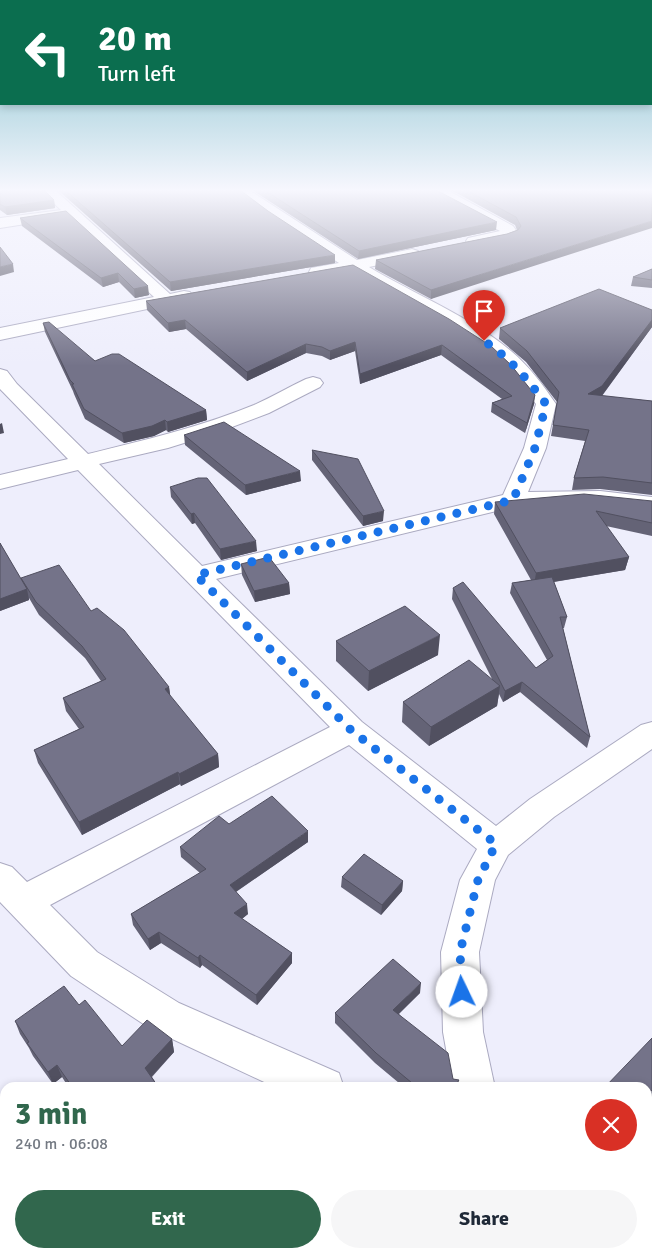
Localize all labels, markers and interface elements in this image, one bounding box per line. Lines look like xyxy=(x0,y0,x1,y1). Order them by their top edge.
text: 20 m xyxy=(98,17,172,60)
icon: left xyxy=(15,20,80,85)
text: Turn left xyxy=(98,60,176,87)
pin xyxy=(463,290,505,341)
icon: arrive xyxy=(470,297,498,325)
position arrow xyxy=(435,965,487,1017)
text: 3 min xyxy=(15,1096,87,1133)
button: close xyxy=(585,1099,637,1151)
text: 240 m · 06:08 xyxy=(15,1134,108,1154)
button: Exit xyxy=(15,1190,321,1248)
button: Share xyxy=(331,1190,637,1248)

